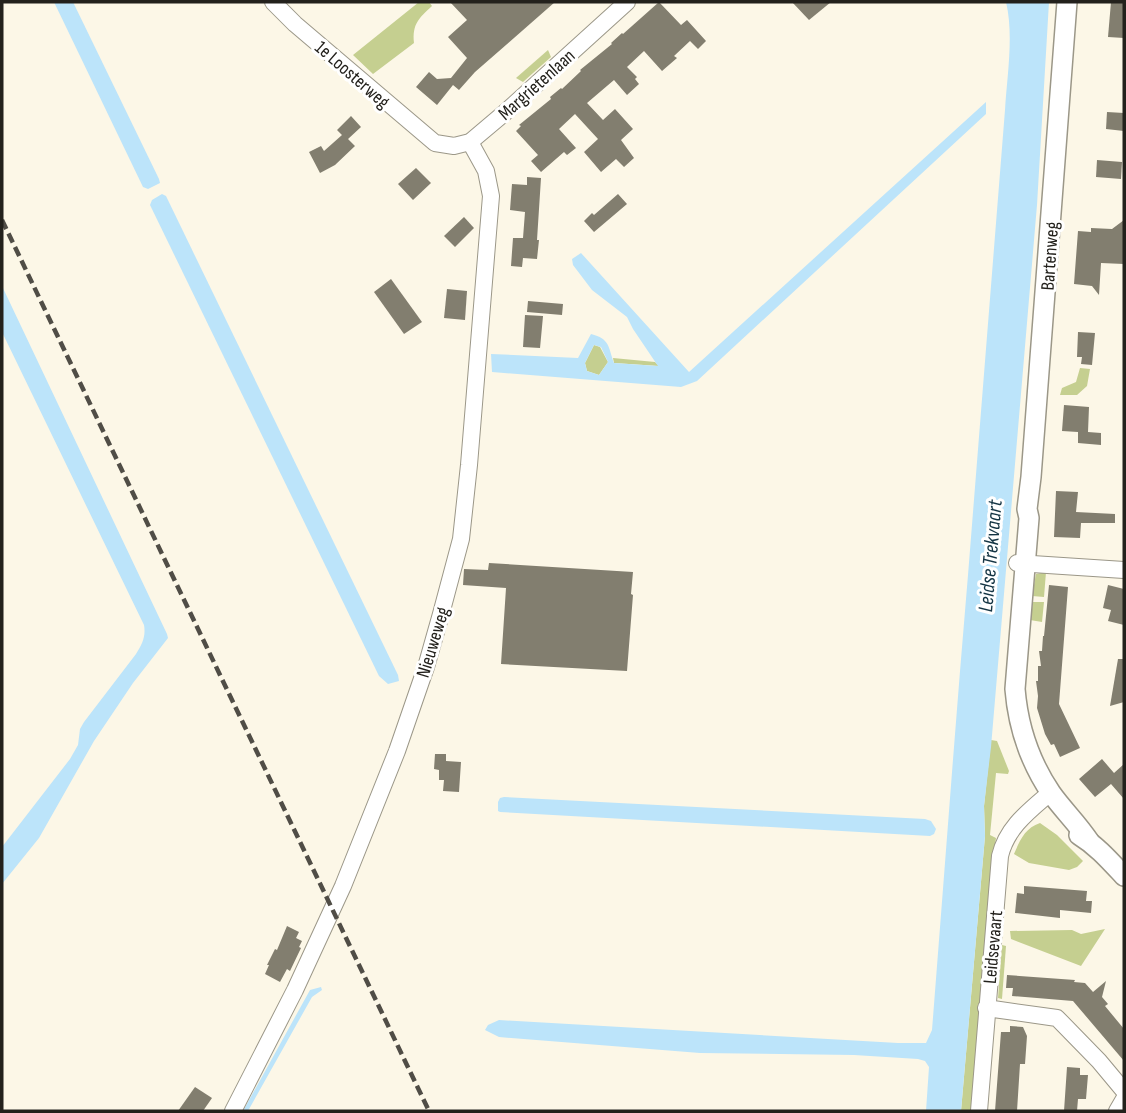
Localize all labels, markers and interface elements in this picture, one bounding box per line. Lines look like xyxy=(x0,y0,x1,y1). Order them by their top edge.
street label: 1e Loosterweg xyxy=(310,36,394,114)
street label: Margrietenlaan xyxy=(494,45,580,126)
street label: Bartenweg xyxy=(1037,221,1064,291)
water label: Leidse Trekvaart xyxy=(973,498,1008,613)
street label: Nieuweweg xyxy=(412,604,455,681)
street label: Leidsevaart xyxy=(979,909,1008,985)

